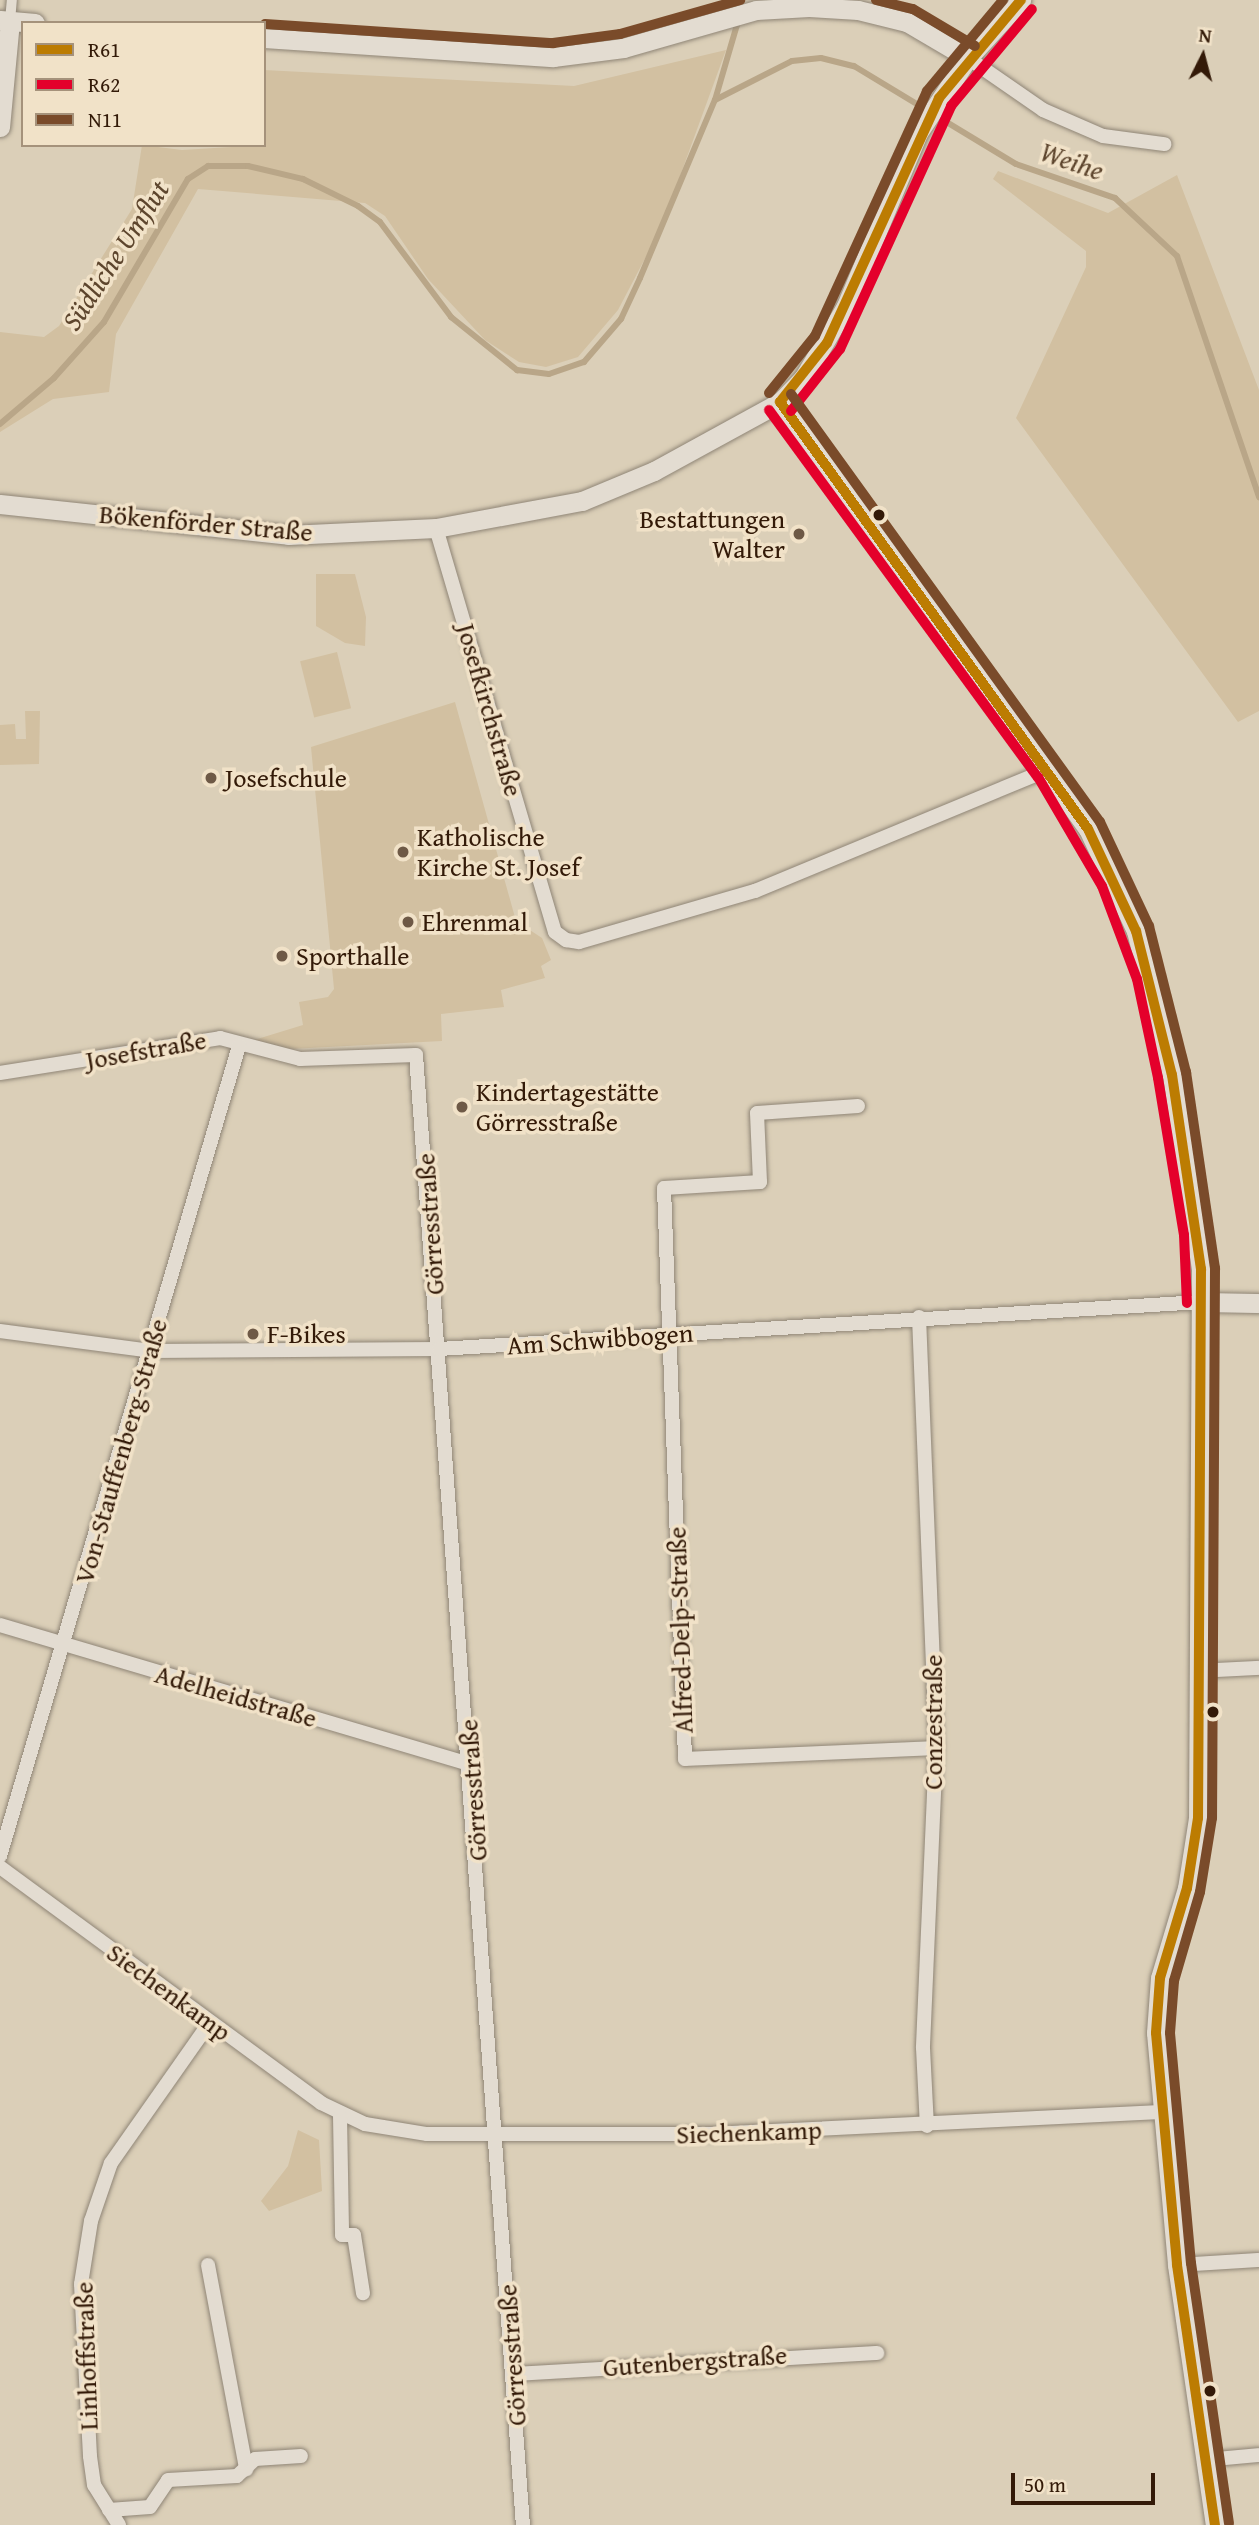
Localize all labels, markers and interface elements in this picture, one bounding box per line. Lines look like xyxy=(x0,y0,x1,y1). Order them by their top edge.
legend xyxy=(21,21,266,147)
north arrow xyxy=(1168,21,1238,91)
text: N xyxy=(1197,21,1213,50)
text: R61 xyxy=(88,34,120,65)
text: R62 xyxy=(88,69,120,100)
text: N11 xyxy=(88,104,122,135)
water label: Weihe xyxy=(1036,135,1108,187)
water label: Südliche Umflut xyxy=(54,174,176,336)
street label: Bökenförder Straße xyxy=(98,498,314,548)
place label: Bestattungen Walter xyxy=(640,503,785,564)
unlabelled marker xyxy=(872,508,886,522)
marker: Bestattungen Walter xyxy=(791,526,807,542)
street label: Josefkirchstraße xyxy=(450,620,530,800)
place label: Josefschule xyxy=(225,762,347,794)
marker: Josefschule xyxy=(203,770,219,786)
place label: Katholische Kirche St. Josef xyxy=(417,821,580,882)
marker: Katholische Kirche St. Josef xyxy=(395,844,411,860)
place label: Ehrenmal xyxy=(422,906,528,938)
marker: Ehrenmal xyxy=(400,914,416,930)
place label: Sporthalle xyxy=(296,940,410,972)
marker: Sporthalle xyxy=(274,948,290,964)
street label: Josefstraße xyxy=(83,1024,209,1076)
place label: Kindertagestätte Görresstraße xyxy=(476,1076,659,1138)
marker: Kindertagestätte Görresstraße xyxy=(454,1099,470,1115)
street label: Görresstraße xyxy=(409,1152,451,1296)
street label: Von-Stauffenberg-Straße xyxy=(68,1315,174,1587)
street label: Am Schwibbogen xyxy=(506,1317,694,1361)
place label: F-Bikes xyxy=(267,1318,346,1350)
marker: F-Bikes xyxy=(245,1326,261,1342)
street label: Alfred-Delp-Straße xyxy=(661,1526,699,1734)
street label: Conzestraße xyxy=(917,1654,949,1790)
street label: Adelheidstraße xyxy=(152,1658,320,1734)
unlabelled marker xyxy=(1206,1705,1220,1719)
street label: Görresstraße xyxy=(452,1718,494,1862)
street label: Siechenkamp xyxy=(101,1937,237,2047)
street label: Siechenkamp xyxy=(676,2114,822,2150)
street label: Linhoffstraße xyxy=(68,2281,104,2431)
street label: Görresstraße xyxy=(491,2283,533,2427)
street label: Gutenbergstraße xyxy=(602,2339,788,2383)
unlabelled marker xyxy=(1203,2384,1217,2398)
scale bar xyxy=(1014,2458,1158,2502)
text: 50 m xyxy=(1024,2469,1066,2500)

